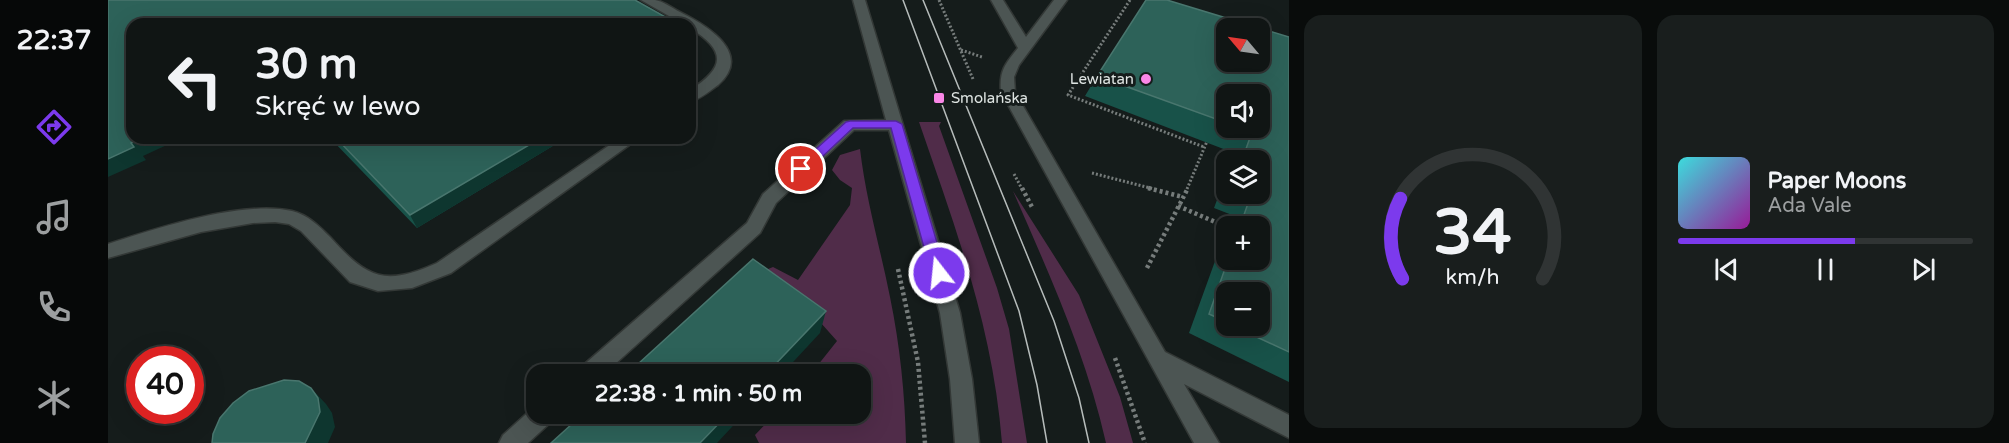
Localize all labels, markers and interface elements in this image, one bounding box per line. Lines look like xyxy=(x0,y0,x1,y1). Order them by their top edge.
north arrow xyxy=(1216,18,1270,72)
map controls xyxy=(1216,18,1270,336)
text: 22:37 xyxy=(17,24,91,57)
text: 30 m xyxy=(255,39,357,90)
icon: left xyxy=(156,42,234,120)
place label: Lewiatan xyxy=(1070,70,1134,88)
marker: Lewiatan xyxy=(1139,72,1153,86)
button: sound xyxy=(1216,84,1270,138)
place label: Smolańska xyxy=(951,89,1028,107)
text: Skręć w lewo xyxy=(255,90,421,123)
marker: Smolańska xyxy=(932,91,946,105)
icon: directions xyxy=(33,106,75,148)
pin xyxy=(775,143,826,194)
button: layers xyxy=(1216,150,1270,204)
icon: arrive xyxy=(784,152,817,185)
text: Paper Moons xyxy=(1768,168,1906,194)
text: Ada Vale xyxy=(1768,194,1852,218)
icon: music xyxy=(33,196,75,238)
text: 34 xyxy=(1434,196,1512,271)
button: + xyxy=(1216,216,1270,270)
position arrow xyxy=(907,241,971,305)
icon: previous xyxy=(1710,253,1743,286)
icon: pause xyxy=(1809,253,1842,286)
icon: next xyxy=(1907,253,1940,286)
text: km/h xyxy=(1446,264,1500,290)
button: − xyxy=(1216,282,1270,336)
icon: phone xyxy=(33,286,75,328)
speed limit sign: 40 xyxy=(126,346,204,424)
icon: climate xyxy=(33,377,75,419)
text: 22:38 · 1 min · 50 m xyxy=(595,381,802,407)

